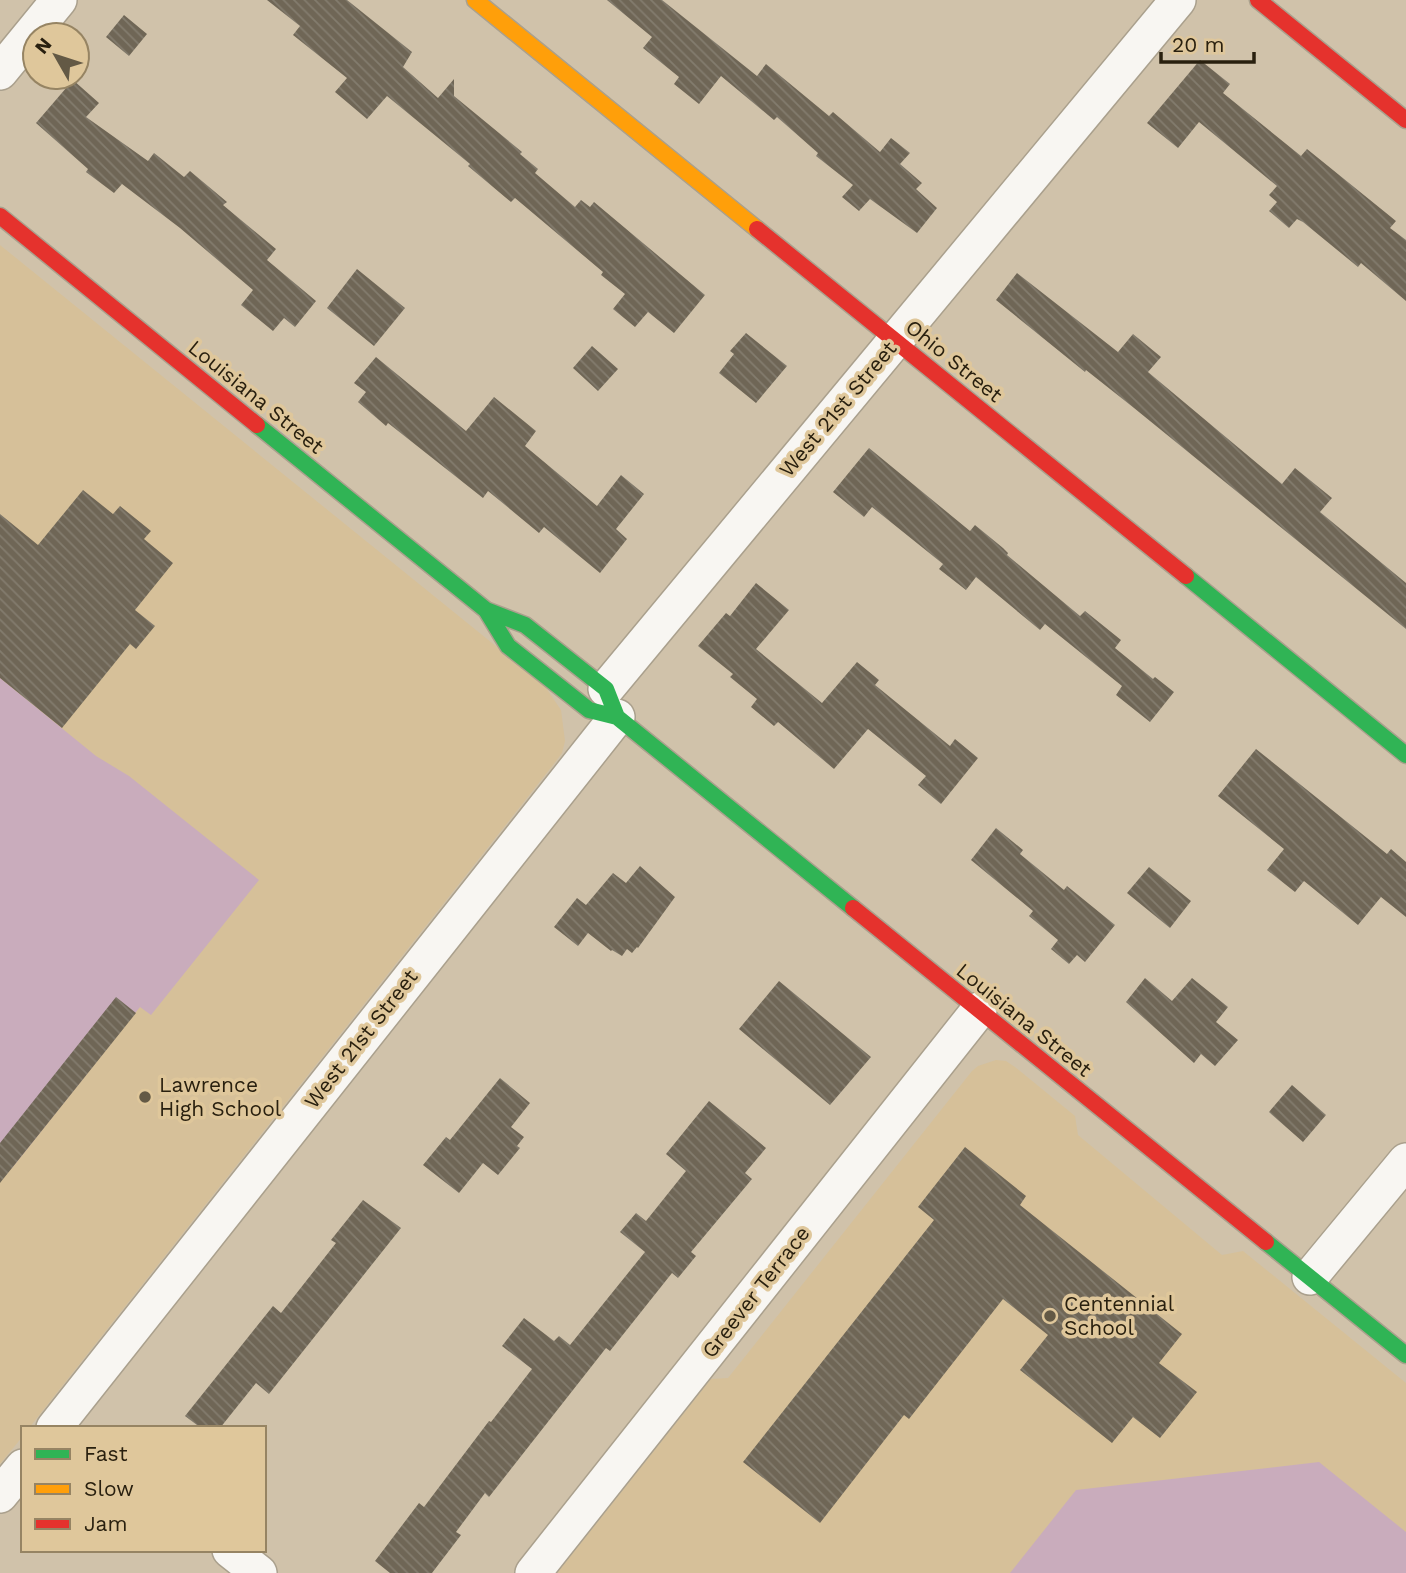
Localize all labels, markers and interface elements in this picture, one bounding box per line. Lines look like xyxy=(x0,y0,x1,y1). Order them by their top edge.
north arrow xyxy=(21,21,91,91)
scale bar xyxy=(1161,21,1254,65)
text: 20 m xyxy=(1172,32,1224,57)
text: N xyxy=(30,33,57,58)
street label: Ohio Street xyxy=(901,314,1008,407)
street label: Louisiana Street xyxy=(184,334,329,459)
street label: West 21st Street xyxy=(774,336,902,482)
street label: Louisiana Street xyxy=(952,957,1097,1082)
street label: West 21st Street xyxy=(299,964,423,1113)
place label: Lawrence High School xyxy=(159,1072,282,1121)
marker: Lawrence High School xyxy=(137,1089,153,1105)
street label: Greever Terrace xyxy=(696,1221,815,1363)
place label: Centennial School xyxy=(1064,1291,1175,1340)
marker: Centennial School xyxy=(1042,1308,1058,1324)
legend xyxy=(21,1426,266,1552)
text: Fast xyxy=(84,1441,128,1466)
text: Slow xyxy=(84,1476,134,1501)
text: Jam xyxy=(84,1511,127,1536)

